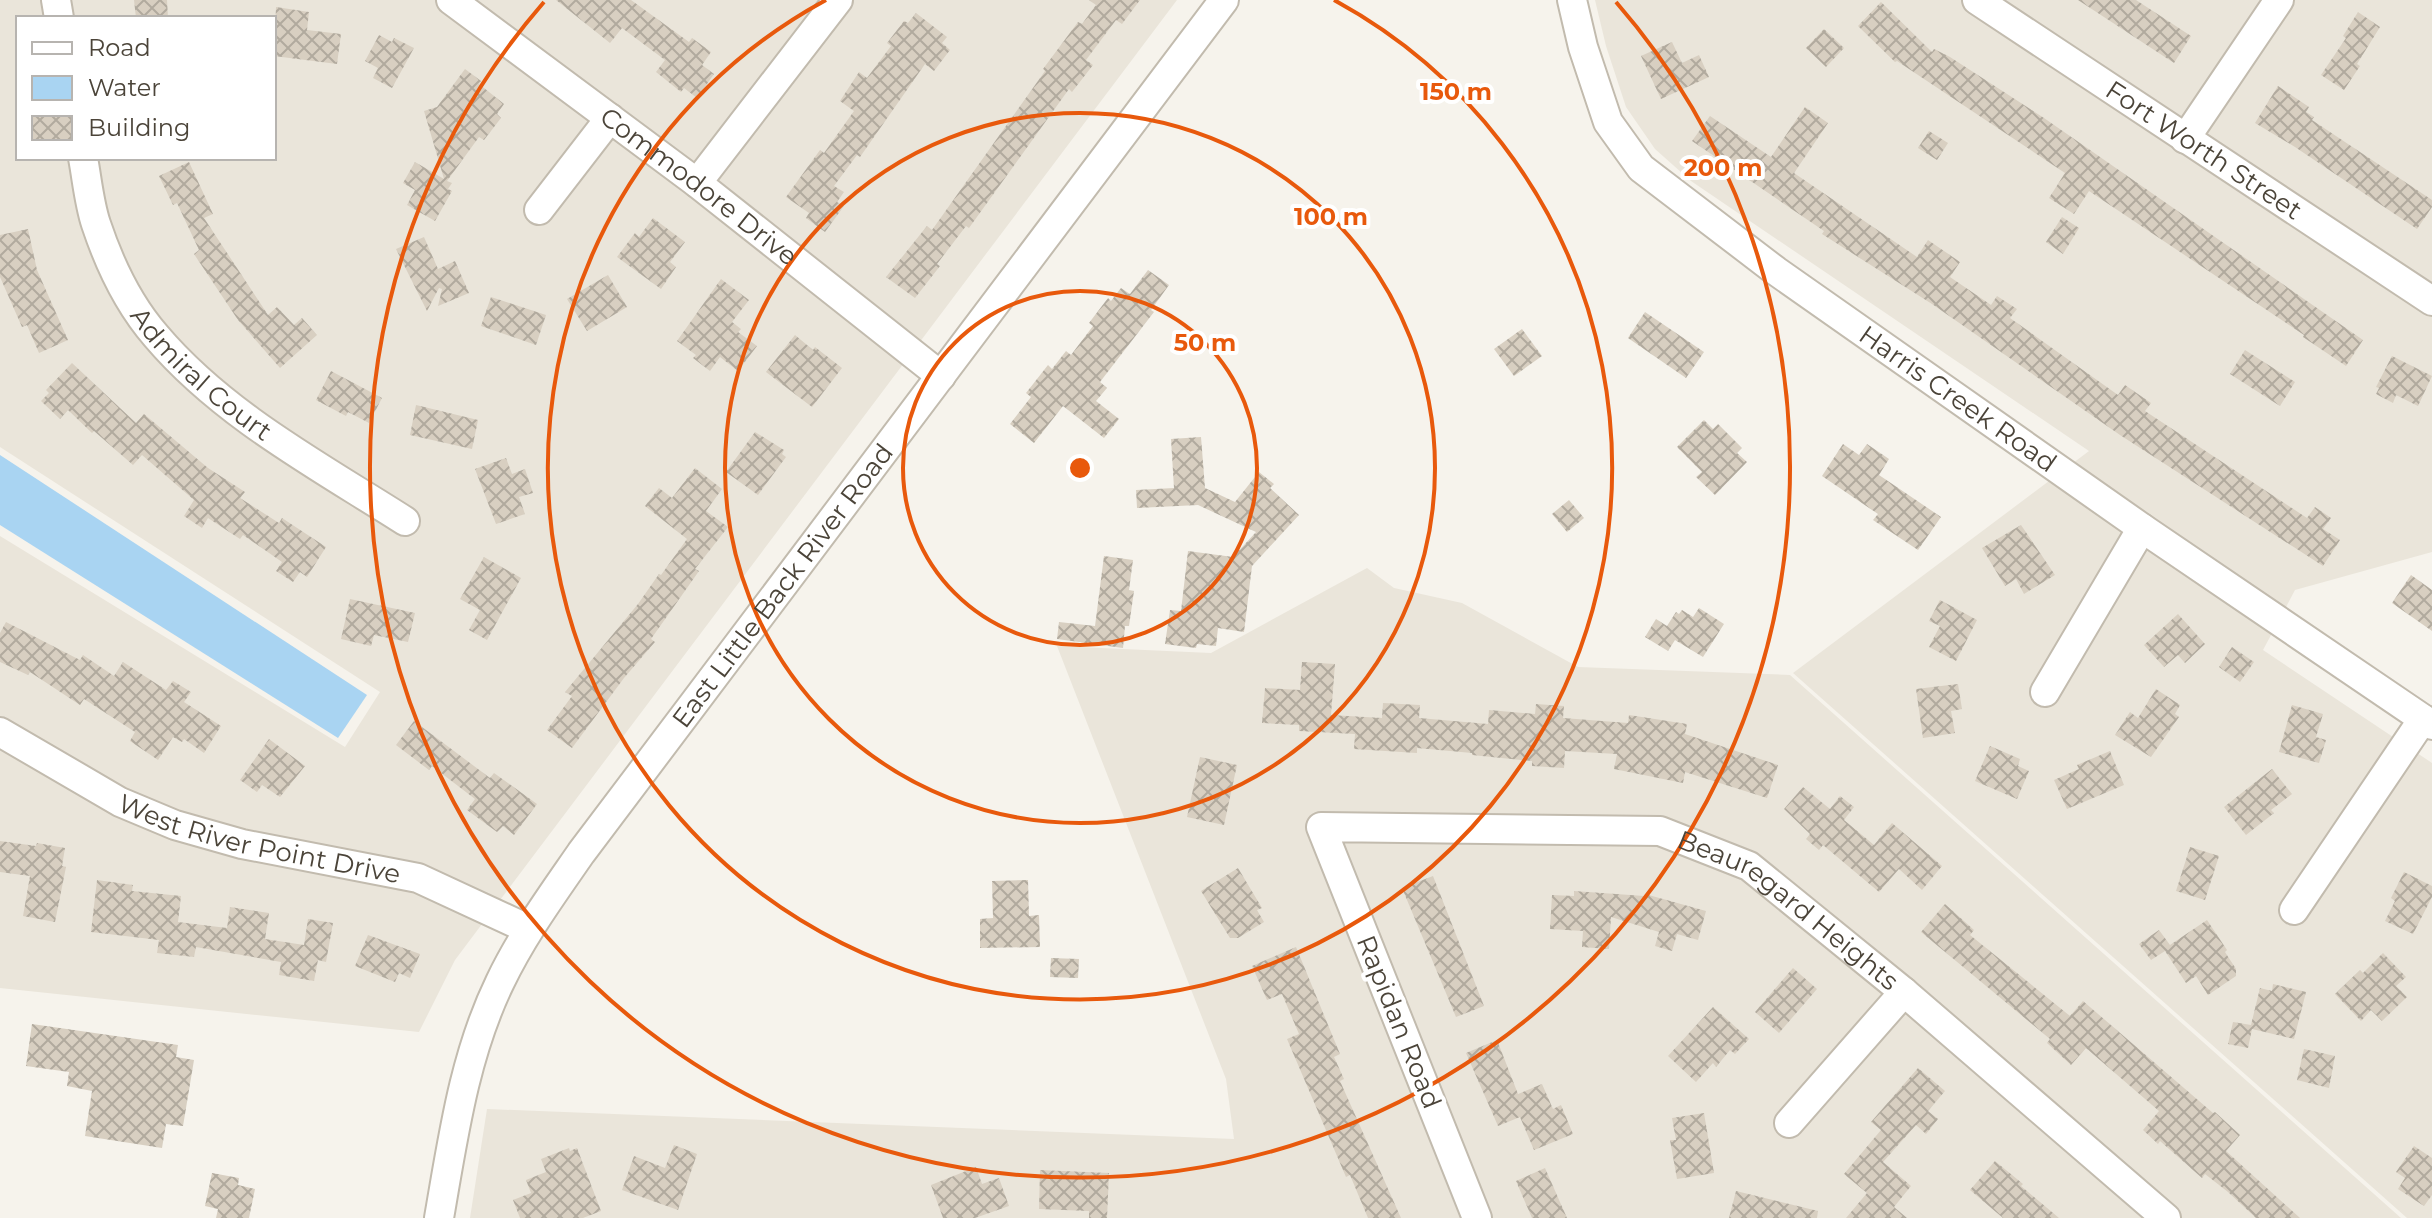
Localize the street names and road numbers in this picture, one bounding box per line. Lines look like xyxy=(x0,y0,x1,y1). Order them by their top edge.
street label: Fort Worth Street xyxy=(2100,74,2308,227)
street label: Commodore Drive xyxy=(594,100,804,272)
street label: Admiral Court xyxy=(123,301,278,447)
street label: Harris Creek Road xyxy=(1853,318,2063,479)
street label: East Little Back River Road xyxy=(665,437,900,734)
street label: West River Point Drive xyxy=(114,787,403,890)
street label: Beauregard Heights xyxy=(1673,823,1905,997)
street label: Rapidan Road xyxy=(1350,931,1448,1113)

